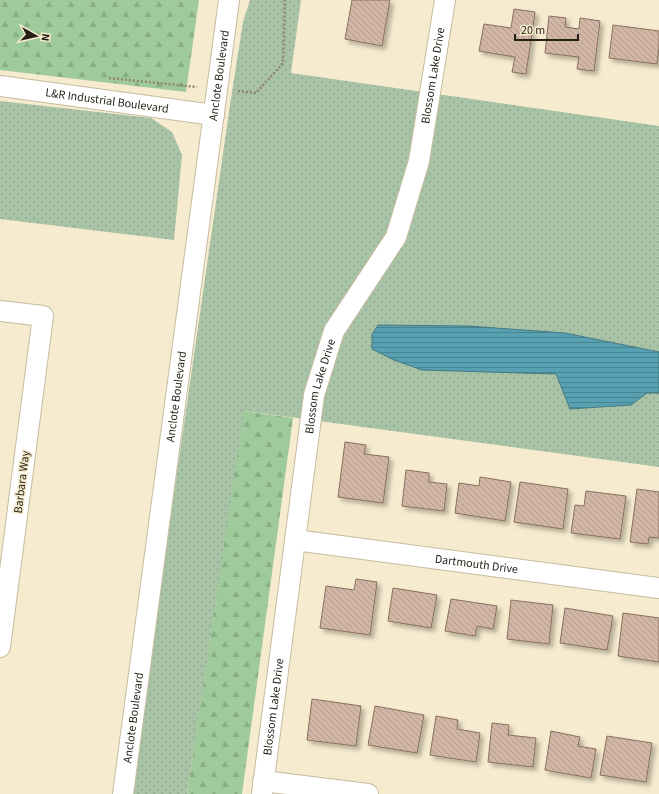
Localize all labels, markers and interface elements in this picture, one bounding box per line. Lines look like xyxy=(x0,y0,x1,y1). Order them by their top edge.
north arrow xyxy=(16,16,56,56)
scale bar xyxy=(515,16,578,42)
text: 20 m xyxy=(521,22,545,39)
street label: Blossom Lake Drive xyxy=(417,26,449,125)
street label: Anclote Boulevard xyxy=(204,29,233,122)
text: N xyxy=(37,33,53,42)
street label: L&R Industrial Boulevard xyxy=(44,84,170,117)
street label: Blossom Lake Drive xyxy=(301,337,340,435)
street label: Anclote Boulevard xyxy=(162,350,191,443)
street label: Barbara Way xyxy=(10,449,34,514)
street label: Dartmouth Drive xyxy=(434,550,519,578)
street label: Blossom Lake Drive xyxy=(259,657,288,756)
street label: Anclote Boulevard xyxy=(119,671,148,764)

